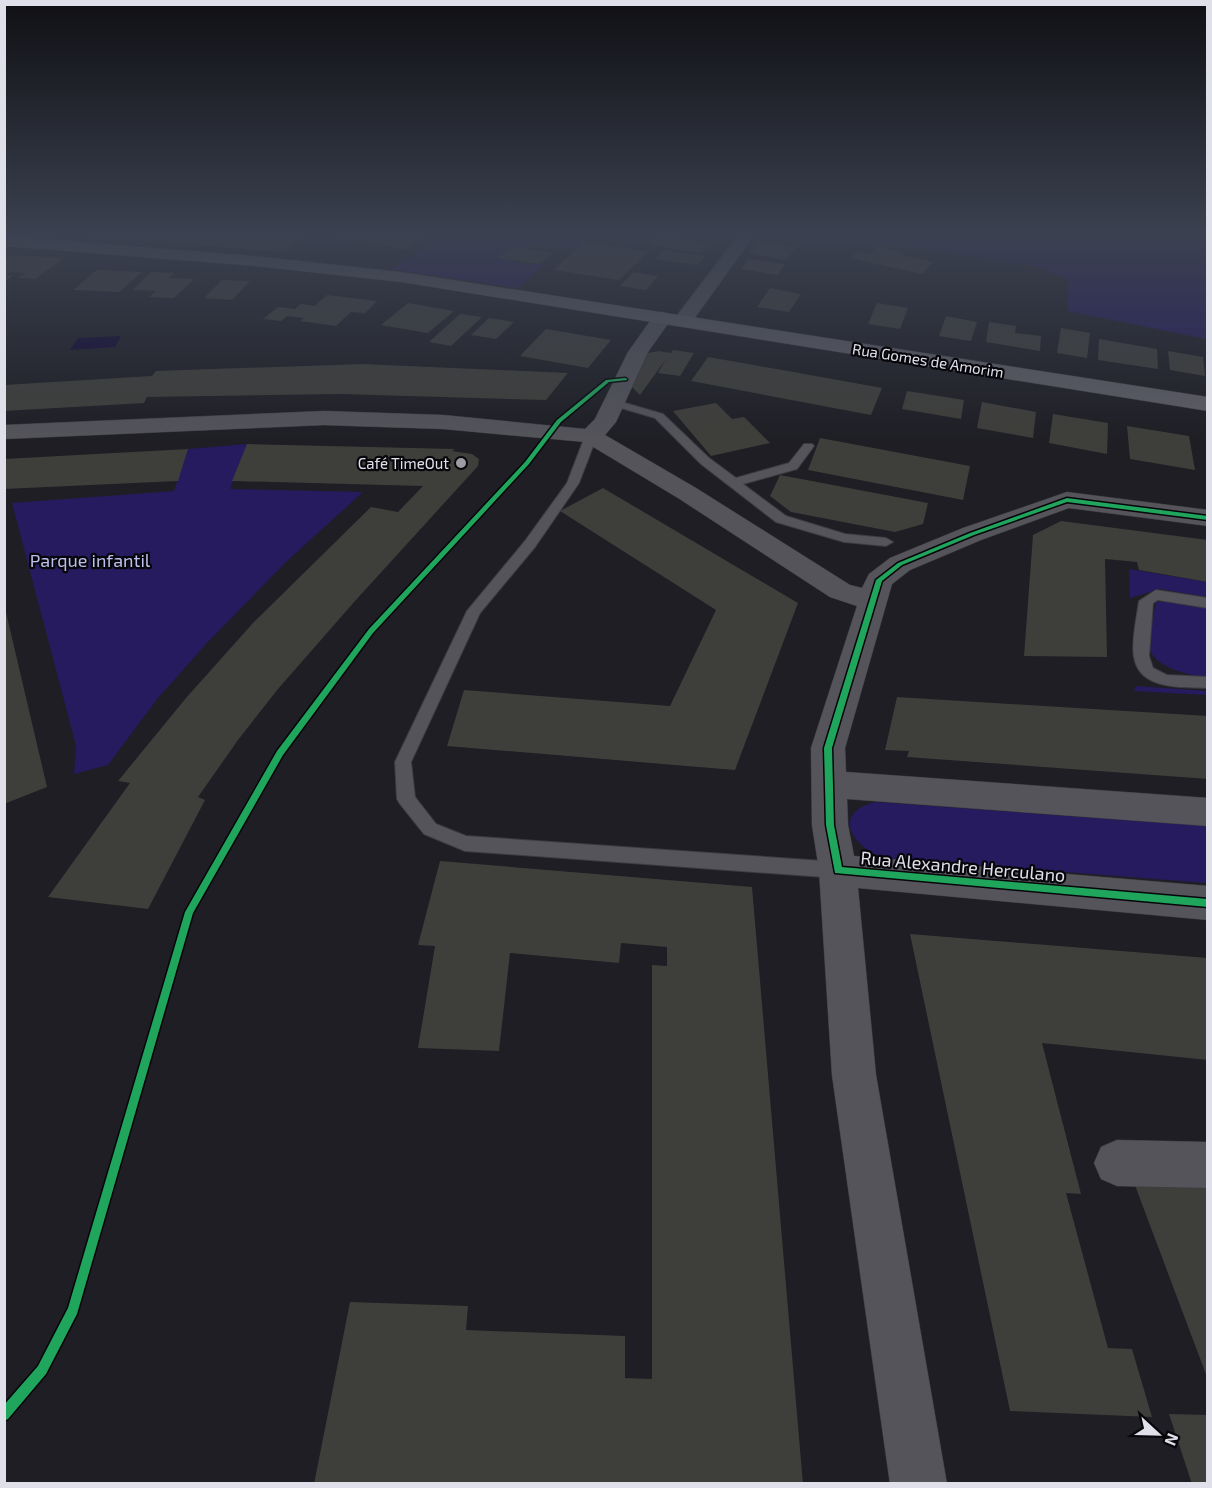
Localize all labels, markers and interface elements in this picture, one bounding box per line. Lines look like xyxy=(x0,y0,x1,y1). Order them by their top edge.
street label: Rua Gomes de Amorim xyxy=(851,339,1005,381)
place label: Café TimeOut xyxy=(358,454,449,472)
marker: Café TimeOut xyxy=(454,456,468,470)
park label: Parque infantil xyxy=(30,549,151,571)
street label: Rua Alexandre Herculano xyxy=(860,846,1066,886)
north arrow xyxy=(1128,1404,1188,1464)
text: N xyxy=(1161,1431,1183,1449)

